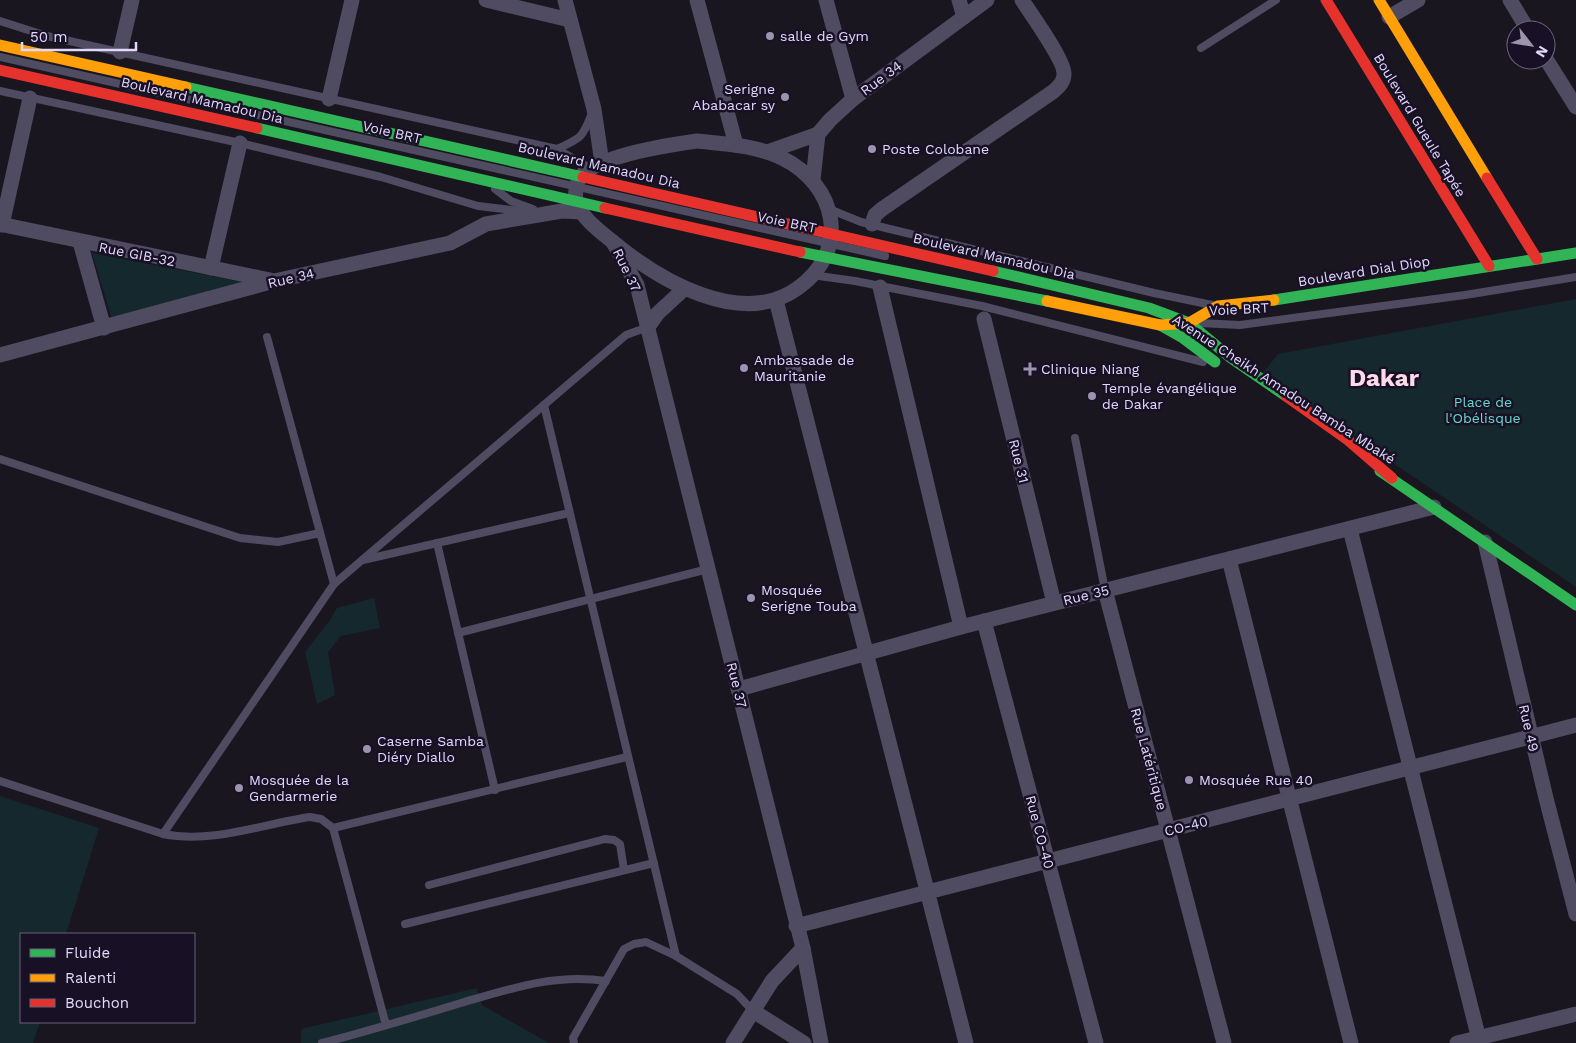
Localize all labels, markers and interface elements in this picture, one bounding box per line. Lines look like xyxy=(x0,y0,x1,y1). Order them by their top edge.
scale bar xyxy=(22,20,136,52)
north arrow xyxy=(1506,20,1556,70)
text: 50 m xyxy=(30,28,67,46)
place label: salle de Gym xyxy=(780,28,869,44)
marker: salle de Gym xyxy=(764,30,776,42)
text: N xyxy=(1533,43,1552,60)
street label: Boulevard Gueule Tapée xyxy=(1371,50,1469,200)
street label: Rue 34 xyxy=(857,57,905,99)
street label: Boulevard Mamadou Dia xyxy=(119,74,285,126)
place label: Serigne Ababacar sy xyxy=(692,81,776,113)
marker: Serigne Ababacar sy xyxy=(779,91,791,103)
street label: Voie BRT xyxy=(361,117,424,147)
street label: Boulevard Mamadou Dia xyxy=(516,139,682,191)
place label: Poste Colobane xyxy=(882,141,989,157)
marker: Poste Colobane xyxy=(866,143,878,155)
street label: Voie BRT xyxy=(756,208,819,236)
street label: Boulevard Mamadou Dia xyxy=(911,230,1077,282)
street label: Rue GIB-32 xyxy=(98,239,176,269)
street label: Rue 37 xyxy=(610,246,644,294)
street label: Boulevard Dial Diop xyxy=(1297,253,1431,289)
street label: Rue 34 xyxy=(266,265,316,291)
street label: Voie BRT xyxy=(1209,299,1270,319)
street label: Avenue Cheikh Amadou Bamba Mbaké xyxy=(1170,311,1398,467)
place label: Ambassade de Mauritanie xyxy=(754,352,854,384)
place label: Clinique Niang xyxy=(1041,361,1140,377)
marker: Ambassade de Mauritanie xyxy=(738,362,750,374)
marker: Clinique Niang xyxy=(1023,362,1037,376)
district label: Dakar xyxy=(1349,364,1420,392)
place label: Temple évangélique de Dakar xyxy=(1102,380,1237,412)
marker: Temple évangélique de Dakar xyxy=(1086,390,1098,402)
park label: Place de l'Obélisque xyxy=(1445,394,1521,426)
street label: Rue 31 xyxy=(1006,438,1032,484)
place label: Mosquée Serigne Touba xyxy=(761,582,857,614)
street label: Rue 35 xyxy=(1061,582,1111,608)
marker: Mosquée Serigne Touba xyxy=(745,592,757,604)
street label: Rue 37 xyxy=(724,661,750,709)
street label: Rue 49 xyxy=(1516,703,1542,753)
street label: Rue Latéritique xyxy=(1128,706,1170,812)
place label: Caserne Samba Diéry Diallo xyxy=(377,733,484,765)
marker: Caserne Samba Diéry Diallo xyxy=(361,743,373,755)
place label: Mosquée de la Gendarmerie xyxy=(249,772,349,804)
place label: Mosquée Rue 40 xyxy=(1199,772,1313,788)
marker: Mosquée Rue 40 xyxy=(1183,774,1195,786)
marker: Mosquée de la Gendarmerie xyxy=(233,782,245,794)
street label: Rue CO-40 xyxy=(1023,794,1057,870)
street label: CO-40 xyxy=(1162,813,1210,839)
legend xyxy=(20,933,195,1023)
text: Fluide xyxy=(65,944,110,962)
text: Ralenti xyxy=(65,969,116,987)
text: Bouchon xyxy=(65,994,129,1012)

